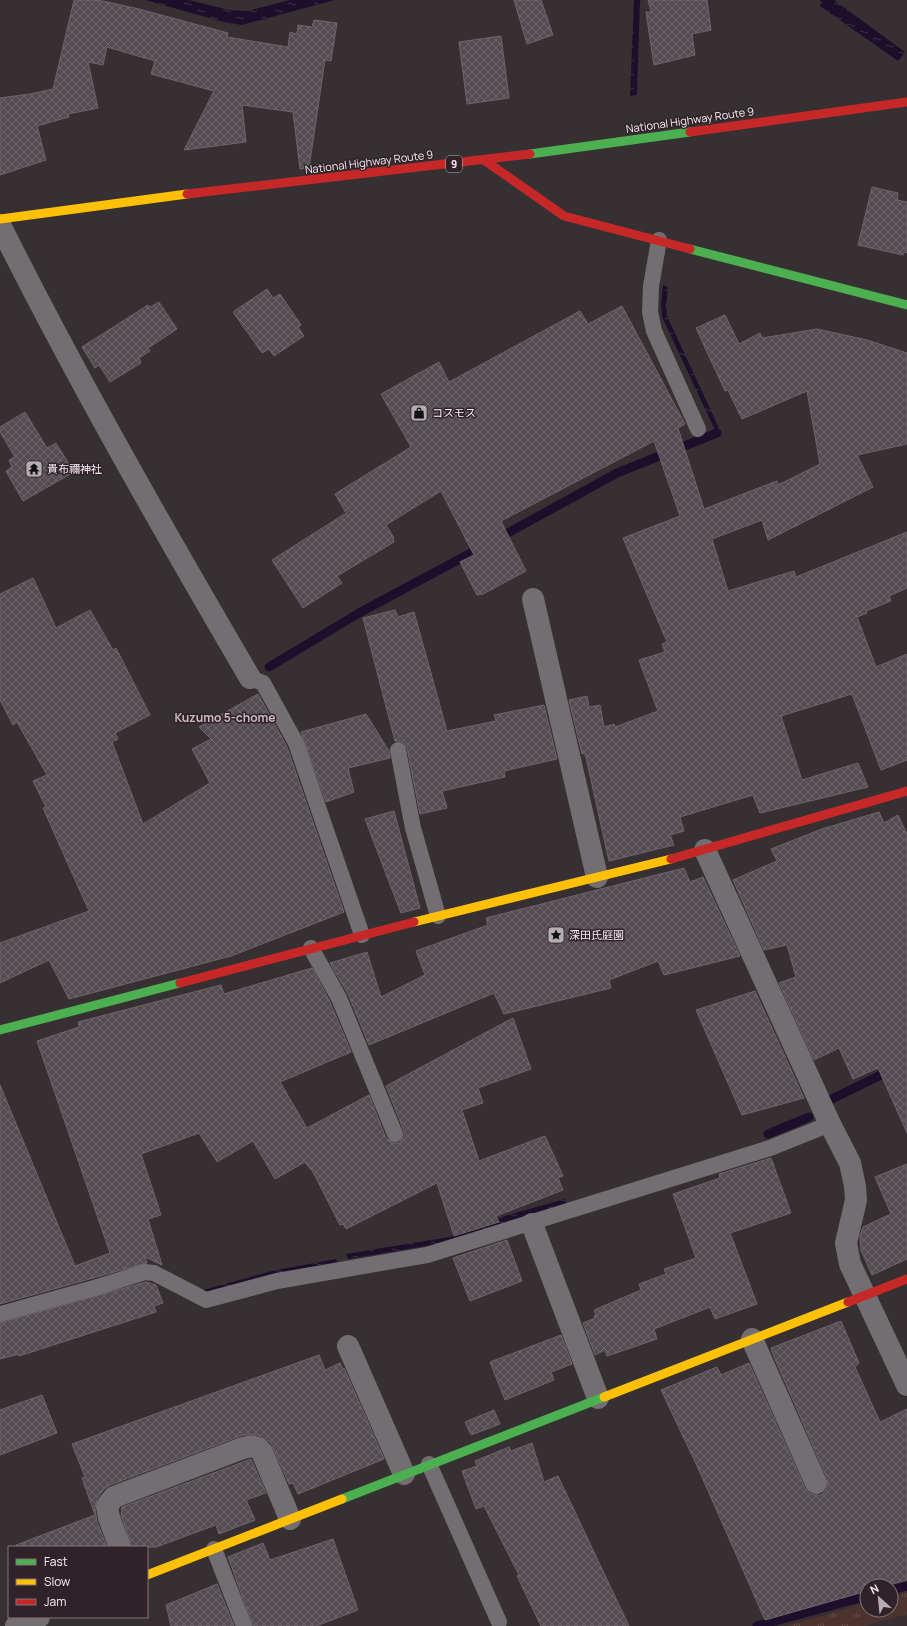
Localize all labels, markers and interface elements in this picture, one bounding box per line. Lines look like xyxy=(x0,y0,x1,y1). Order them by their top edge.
street label: National Highway Route 9 xyxy=(625,103,755,136)
street label: National Highway Route 9 xyxy=(304,146,434,177)
road number: 9 xyxy=(446,156,462,172)
shop icon: コスモス xyxy=(409,403,429,423)
place label: コスモス xyxy=(432,405,476,420)
temple icon: 貴布禰神社 xyxy=(24,459,44,479)
place label: 貴布禰神社 xyxy=(47,461,102,476)
district label: Kuzumo 5-chome xyxy=(174,709,276,726)
place icon: 深田氏庭園 xyxy=(546,925,566,945)
place label: 深田氏庭園 xyxy=(569,927,624,942)
legend xyxy=(8,1546,148,1618)
text: Fast xyxy=(44,1553,68,1570)
text: Slow xyxy=(44,1573,70,1590)
north arrow xyxy=(859,1578,899,1618)
text: N xyxy=(867,1580,881,1597)
text: Jam xyxy=(44,1593,66,1610)

